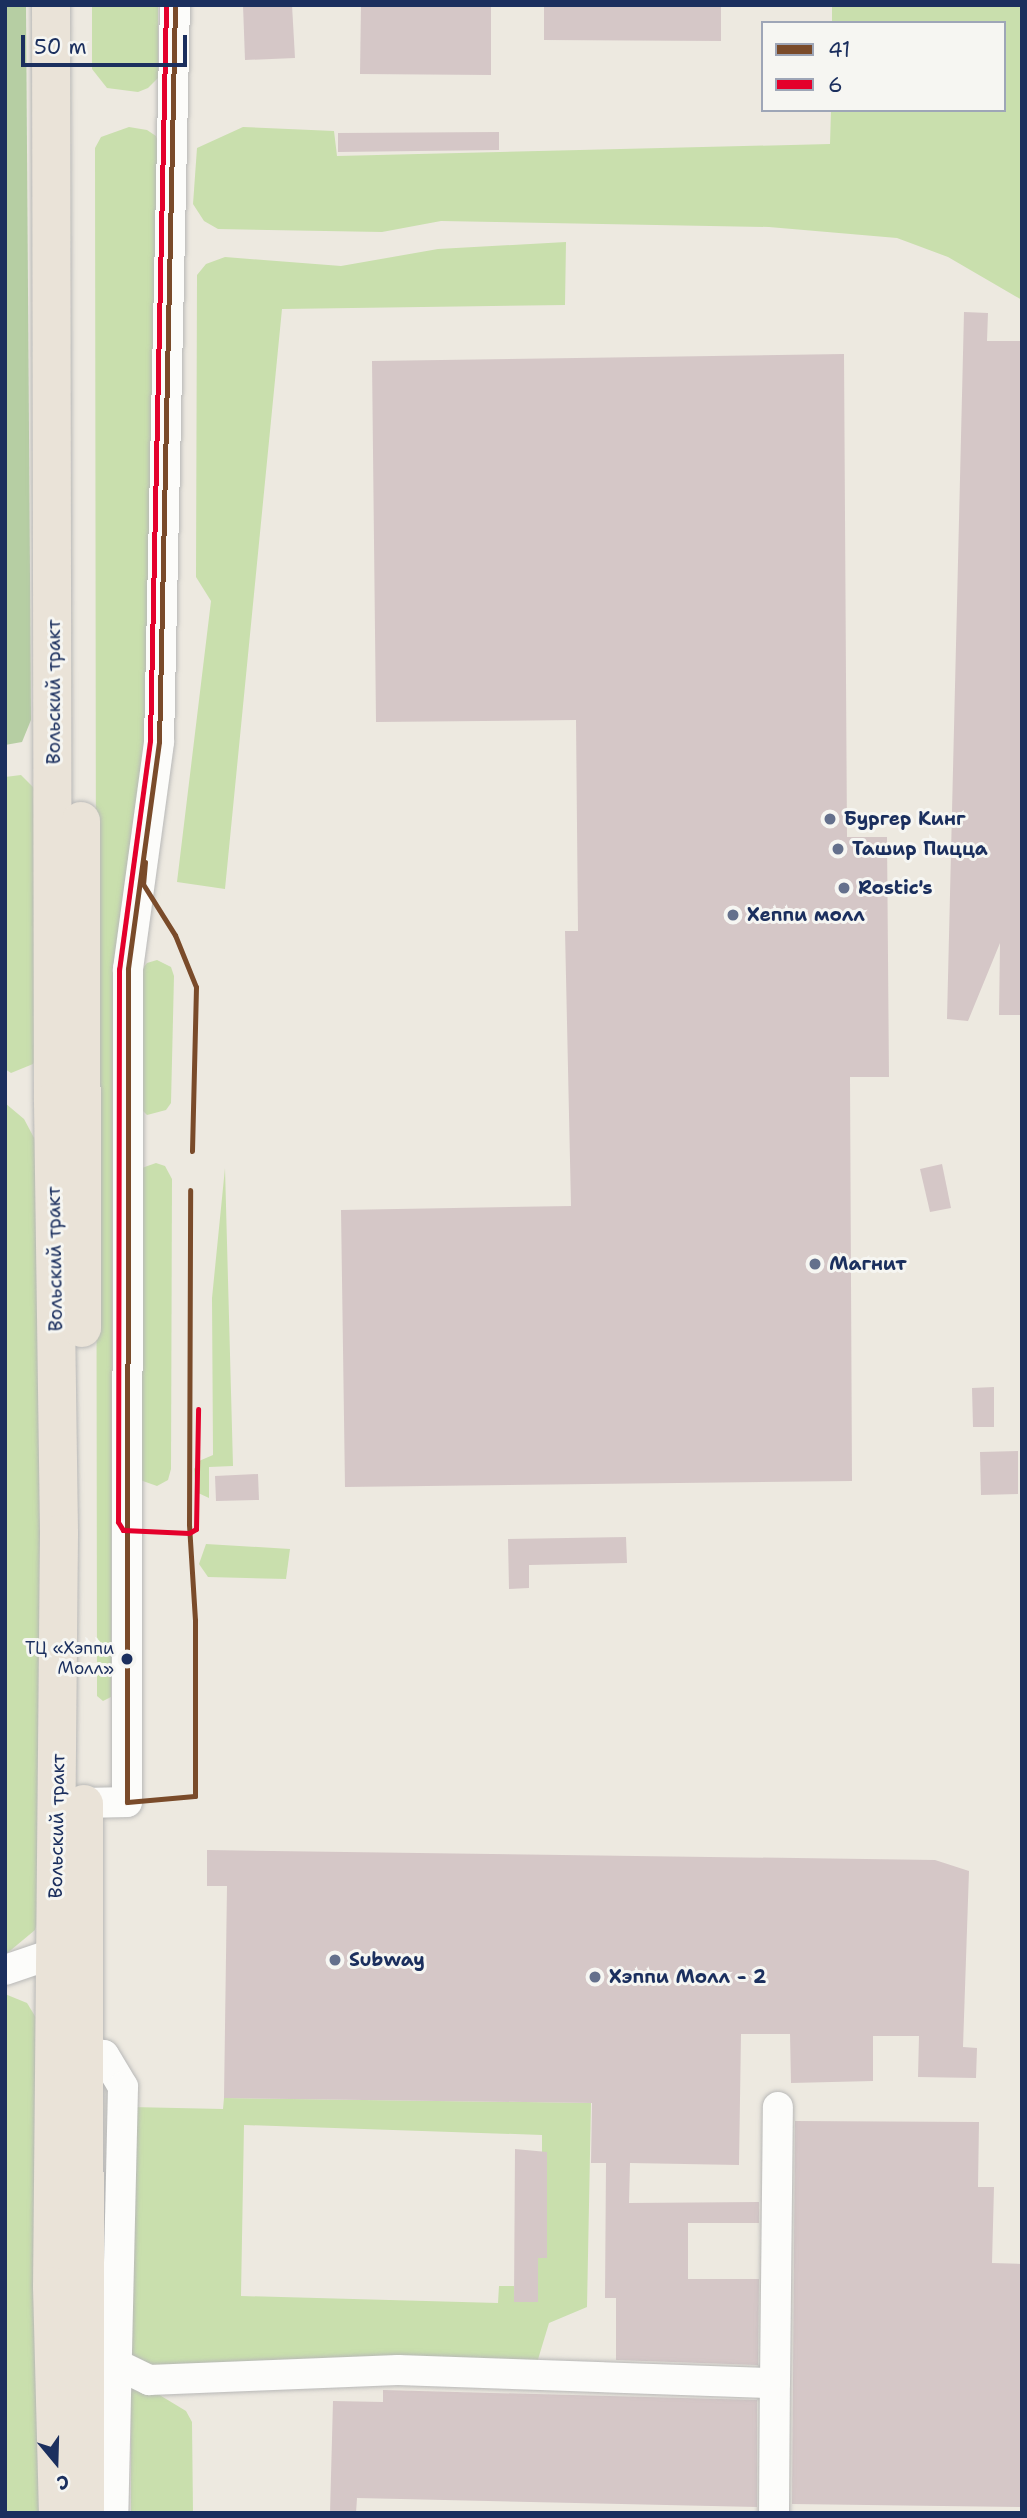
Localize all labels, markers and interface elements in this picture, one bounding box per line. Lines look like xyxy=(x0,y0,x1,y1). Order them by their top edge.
scale bar xyxy=(24,21,191,65)
legend xyxy=(761,21,1006,112)
text: 50 m xyxy=(34,33,87,61)
text: 41 xyxy=(828,36,850,64)
text: 6 xyxy=(828,71,843,99)
street label: Вольский тракт xyxy=(43,620,65,764)
place label: Бургер Кинг xyxy=(844,808,966,830)
marker: Бургер Кинг xyxy=(822,811,838,827)
place label: Ташир Пицца xyxy=(852,838,988,860)
marker: Ташир Пицца xyxy=(830,841,846,857)
place label: Rostic's xyxy=(858,877,933,899)
marker: Rostic's xyxy=(836,880,852,896)
place label: Хеппи молл xyxy=(747,904,865,926)
marker: Хеппи молл xyxy=(725,907,741,923)
street label: Вольский тракт xyxy=(42,1186,68,1332)
place label: Магнит xyxy=(829,1253,907,1275)
marker: Магнит xyxy=(807,1256,823,1272)
place label: ТЦ «Хэппи Молл» xyxy=(25,1639,114,1679)
marker: ТЦ «Хэппи Молл» xyxy=(120,1652,134,1666)
street label: Вольский тракт xyxy=(44,1753,70,1899)
place label: Subway xyxy=(349,1949,425,1971)
marker: Subway xyxy=(327,1952,343,1968)
place label: Хэппи Молл - 2 xyxy=(609,1966,766,1988)
marker: Хэппи Молл - 2 xyxy=(587,1969,603,1985)
north arrow xyxy=(21,2427,91,2497)
text: С xyxy=(53,2469,73,2496)

